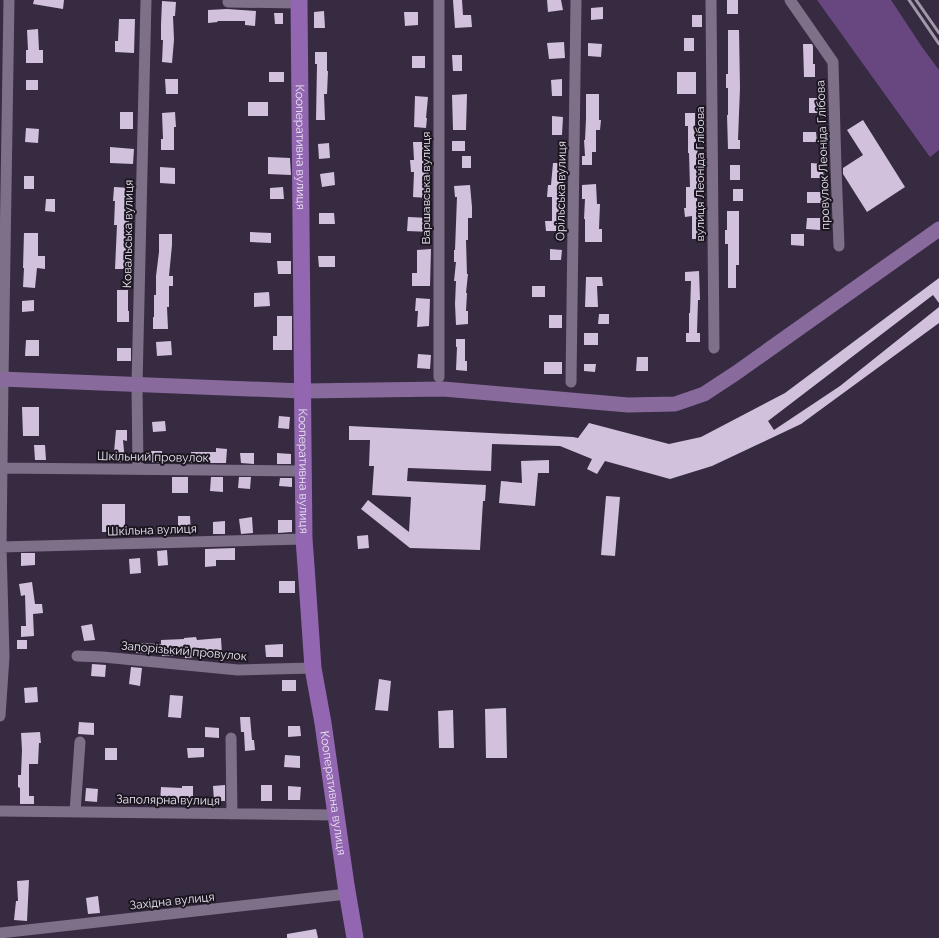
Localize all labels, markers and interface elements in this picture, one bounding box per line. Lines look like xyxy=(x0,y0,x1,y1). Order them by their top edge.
street label: провулок Леоніда Глібова xyxy=(813,80,833,230)
street label: Кооперативна вулиця xyxy=(293,84,308,210)
street label: вулиця Леоніда Глібова xyxy=(693,106,707,242)
street label: Варшавська вулиця xyxy=(419,132,433,244)
street label: Орільська вулиця xyxy=(553,141,569,241)
street label: Ковальська вулиця xyxy=(120,180,136,288)
street label: Кооперативна вулиця xyxy=(296,408,311,534)
street label: Шкільний провулок xyxy=(97,449,209,465)
street label: Шкільна вулиця xyxy=(107,521,197,539)
street label: Запорізький провулок xyxy=(120,639,248,663)
street label: Кооперативна вулиця xyxy=(317,730,349,856)
street label: Заполярна вулиця xyxy=(116,792,220,808)
street label: Західна вулиця xyxy=(129,890,215,912)

